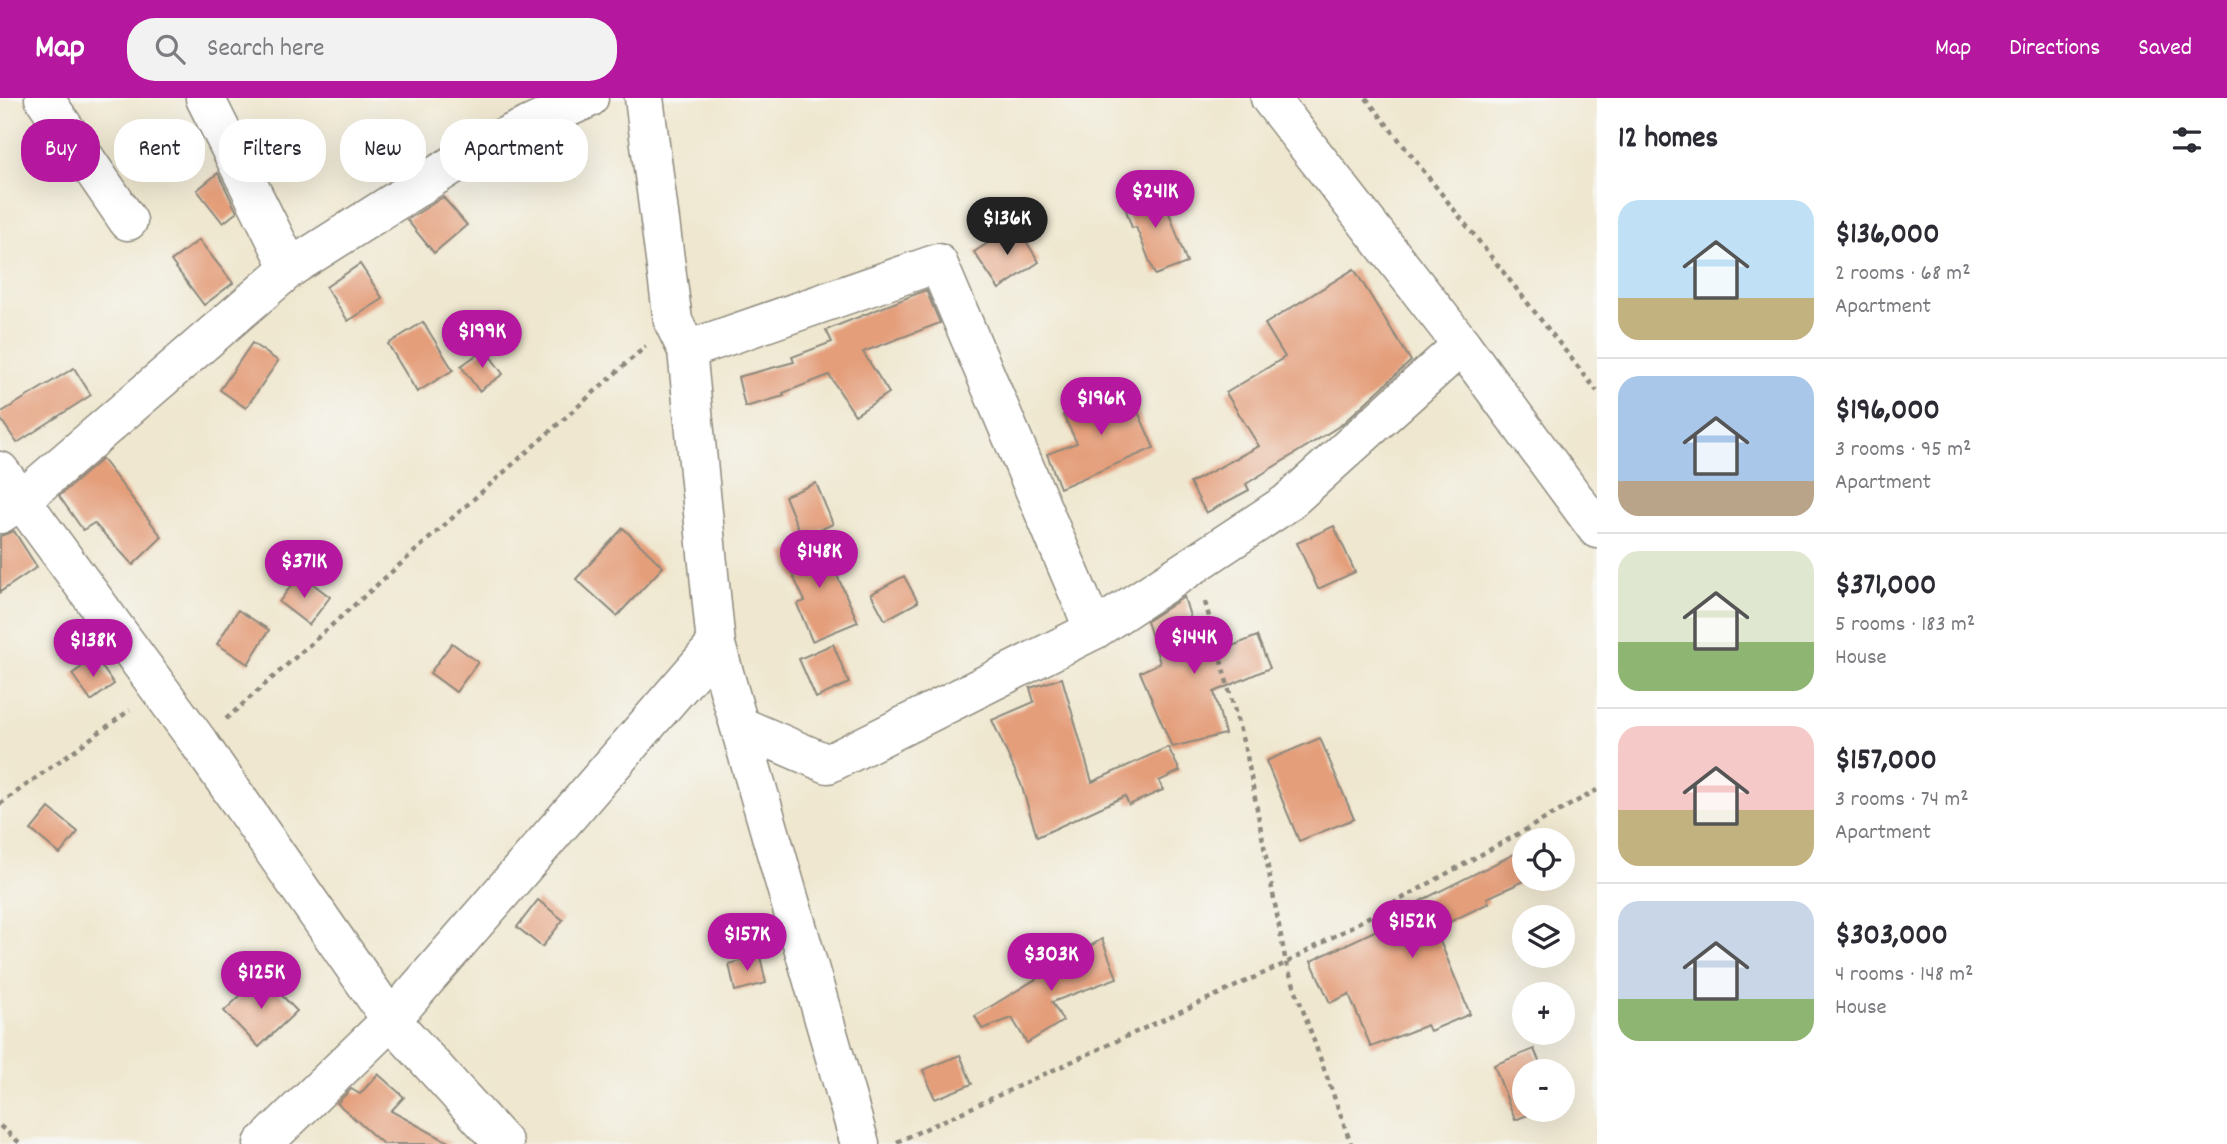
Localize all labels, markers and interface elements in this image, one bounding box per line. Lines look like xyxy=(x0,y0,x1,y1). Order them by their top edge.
search box xyxy=(127,18,617,81)
text: Map xyxy=(35,26,85,73)
icon: search xyxy=(151,30,189,68)
text: Search here xyxy=(207,31,325,68)
text: Map xyxy=(1935,32,1971,66)
text: Directions xyxy=(2009,32,2100,66)
text: Saved xyxy=(2138,32,2192,66)
chip: Buy xyxy=(21,119,100,182)
chip: Rent xyxy=(114,119,205,182)
chip: Filters xyxy=(219,119,326,182)
chip: New xyxy=(340,119,426,182)
chip: Apartment xyxy=(440,119,588,182)
text: 12 homes xyxy=(1618,119,1718,162)
icon: filters xyxy=(2168,121,2206,159)
pin: $241K xyxy=(1106,170,1204,230)
text: $241K xyxy=(1132,176,1178,209)
pin: $136K xyxy=(958,198,1056,257)
text: $136K xyxy=(983,203,1031,236)
text: $136,000 xyxy=(1835,215,1940,258)
icon: home xyxy=(1674,228,1758,312)
text: 2 rooms · 68 m² xyxy=(1835,258,1971,291)
text: Apartment xyxy=(1835,291,1931,324)
pin: $199K xyxy=(433,310,531,370)
text: $199K xyxy=(458,316,506,349)
pin: $196K xyxy=(1052,378,1150,437)
text: $196K xyxy=(1076,383,1126,416)
text: $196,000 xyxy=(1835,391,1940,434)
icon: home xyxy=(1674,404,1758,488)
text: 3 rooms · 95 m² xyxy=(1835,434,1971,467)
text: Apartment xyxy=(1835,467,1931,500)
pin: $148K xyxy=(770,531,868,590)
text: $148K xyxy=(796,536,842,569)
pin: $371K xyxy=(255,540,353,600)
text: $371K xyxy=(281,546,327,579)
text: $371,000 xyxy=(1835,566,1936,609)
icon: home xyxy=(1674,579,1758,663)
text: 5 rooms · 183 m² xyxy=(1835,609,1975,642)
pin: $144K xyxy=(1145,616,1243,676)
pin: $138K xyxy=(44,620,142,679)
text: $144K xyxy=(1171,622,1217,655)
text: $138K xyxy=(70,625,116,658)
text: House xyxy=(1835,642,1887,675)
text: $157,000 xyxy=(1835,741,1937,784)
icon: home xyxy=(1674,754,1758,838)
text: 3 rooms · 74 m² xyxy=(1835,784,1969,817)
text: Apartment xyxy=(1835,817,1931,850)
map controls xyxy=(1512,828,1575,1122)
button: locate xyxy=(1512,828,1575,891)
pin: $152K xyxy=(1363,900,1461,960)
button: layers xyxy=(1512,905,1575,968)
text: $152K xyxy=(1388,906,1436,939)
pin: $157K xyxy=(698,914,796,973)
text: $303,000 xyxy=(1835,916,1948,959)
text: $157K xyxy=(724,919,770,952)
icon: home xyxy=(1674,929,1758,1013)
pin: $303K xyxy=(1002,934,1100,993)
text: $303K xyxy=(1023,939,1079,972)
pin: $125K xyxy=(212,951,310,1011)
text: $125K xyxy=(237,957,285,990)
text: 4 rooms · 148 m² xyxy=(1835,959,1973,992)
button: + xyxy=(1512,982,1575,1045)
text: House xyxy=(1835,992,1887,1025)
button: − xyxy=(1512,1059,1575,1122)

